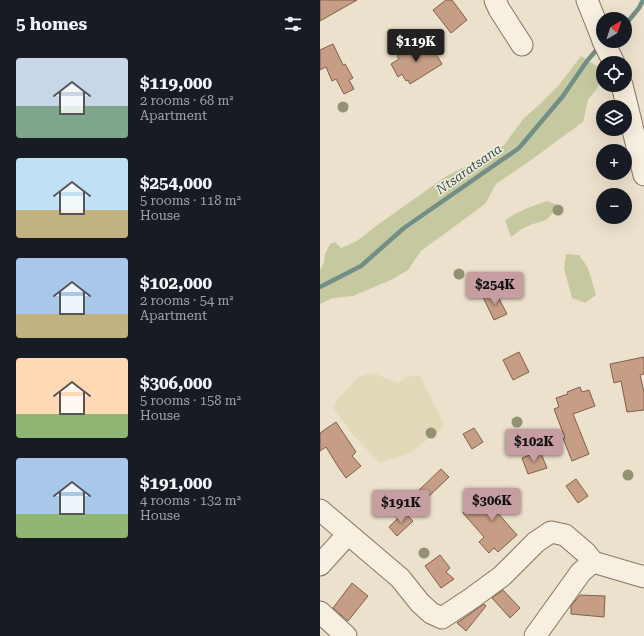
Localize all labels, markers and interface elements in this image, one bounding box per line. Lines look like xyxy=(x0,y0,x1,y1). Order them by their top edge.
north arrow xyxy=(596,12,632,48)
map controls xyxy=(596,12,632,224)
icon: filters xyxy=(282,13,304,35)
text: 5 homes xyxy=(16,14,87,34)
pin: $119K xyxy=(388,29,444,63)
text: $119K xyxy=(396,34,436,49)
button: locate xyxy=(596,56,632,92)
text: $119,000 xyxy=(140,73,212,93)
icon: home xyxy=(48,74,96,122)
text: 2 rooms · 68 m² xyxy=(140,93,234,108)
button: layers xyxy=(596,100,632,136)
text: Apartment xyxy=(140,108,207,123)
water label: Ntsaratsana xyxy=(432,141,505,198)
button: + xyxy=(596,144,632,180)
text: $254,000 xyxy=(140,173,212,193)
icon: home xyxy=(48,174,96,222)
button: − xyxy=(596,188,632,224)
text: 5 rooms · 118 m² xyxy=(140,193,241,208)
text: House xyxy=(140,208,180,223)
pin: $254K xyxy=(467,272,523,306)
text: $102,000 xyxy=(140,273,212,293)
icon: home xyxy=(48,274,96,322)
text: $254K xyxy=(475,277,515,292)
text: 2 rooms · 54 m² xyxy=(140,293,234,308)
text: Apartment xyxy=(140,308,207,323)
text: $306,000 xyxy=(140,373,212,393)
icon: home xyxy=(48,374,96,422)
text: 5 rooms · 158 m² xyxy=(140,393,241,408)
text: House xyxy=(140,408,180,423)
pin: $102K xyxy=(506,429,562,463)
text: $102K xyxy=(514,434,554,449)
text: $191,000 xyxy=(140,473,212,493)
icon: home xyxy=(48,474,96,522)
pin: $306K xyxy=(464,488,520,522)
pin: $191K xyxy=(373,490,429,524)
text: 4 rooms · 132 m² xyxy=(140,493,241,508)
text: $306K xyxy=(472,493,512,508)
text: $191K xyxy=(381,495,421,510)
text: House xyxy=(140,508,180,523)

